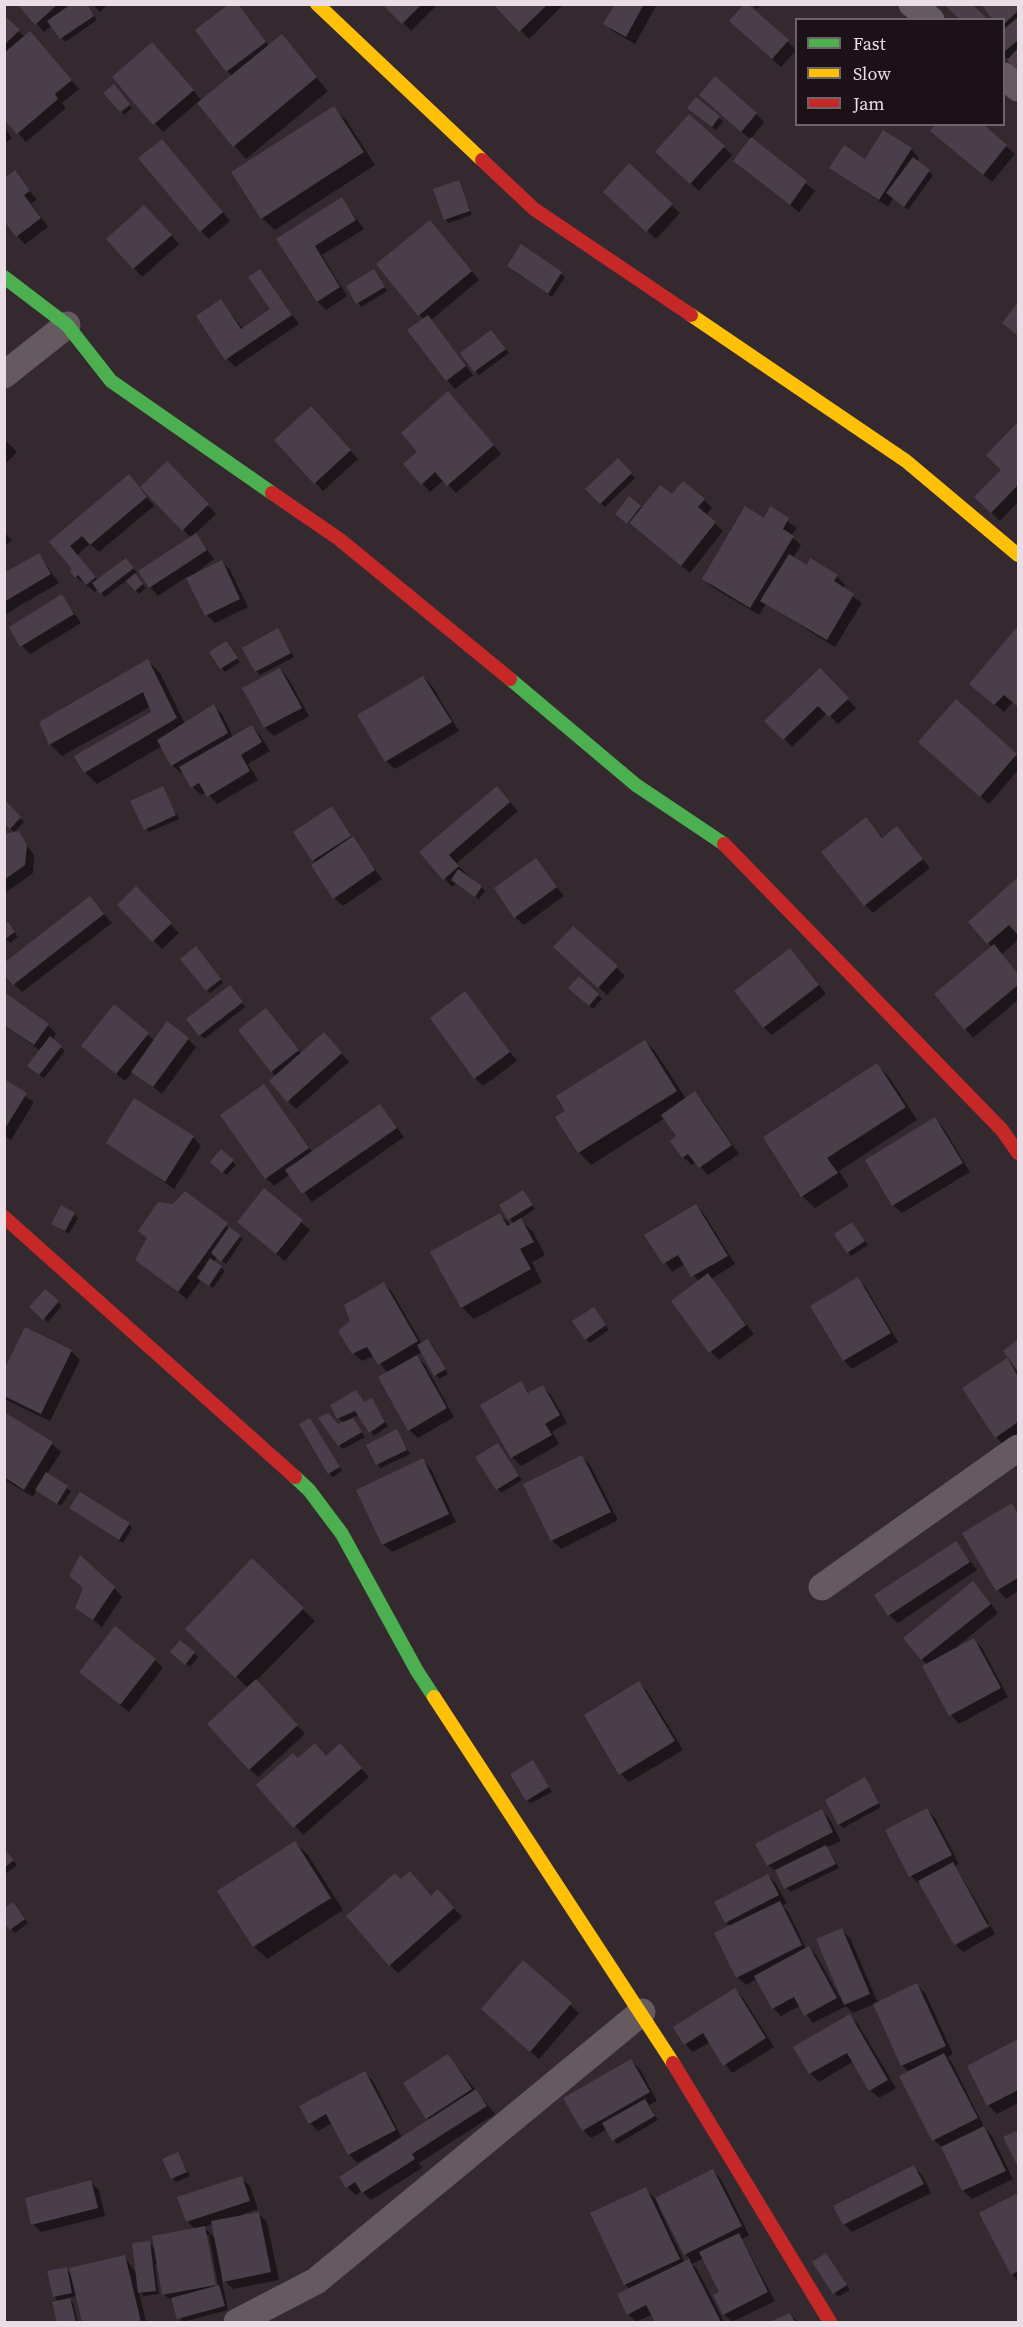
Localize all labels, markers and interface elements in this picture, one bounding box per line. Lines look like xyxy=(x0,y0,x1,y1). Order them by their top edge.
legend xyxy=(795,18,1005,126)
text: Fast xyxy=(853,31,886,56)
text: Slow xyxy=(853,61,891,86)
text: Jam xyxy=(853,91,885,116)

